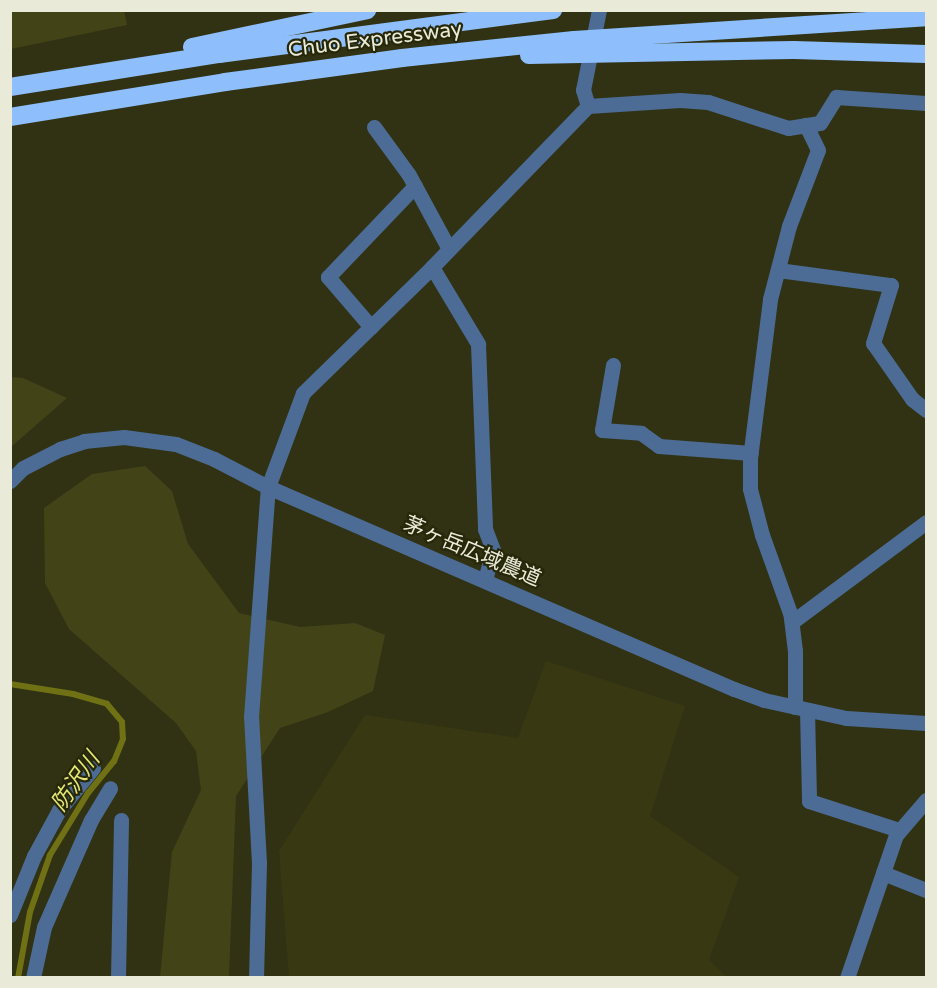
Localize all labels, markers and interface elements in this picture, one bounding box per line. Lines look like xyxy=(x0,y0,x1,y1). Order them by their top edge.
street label: Chuo Expressway xyxy=(286,17,464,63)
street label: 茅ヶ岳広域農道 xyxy=(399,512,545,592)
water label: 防沢川 xyxy=(46,747,106,817)

